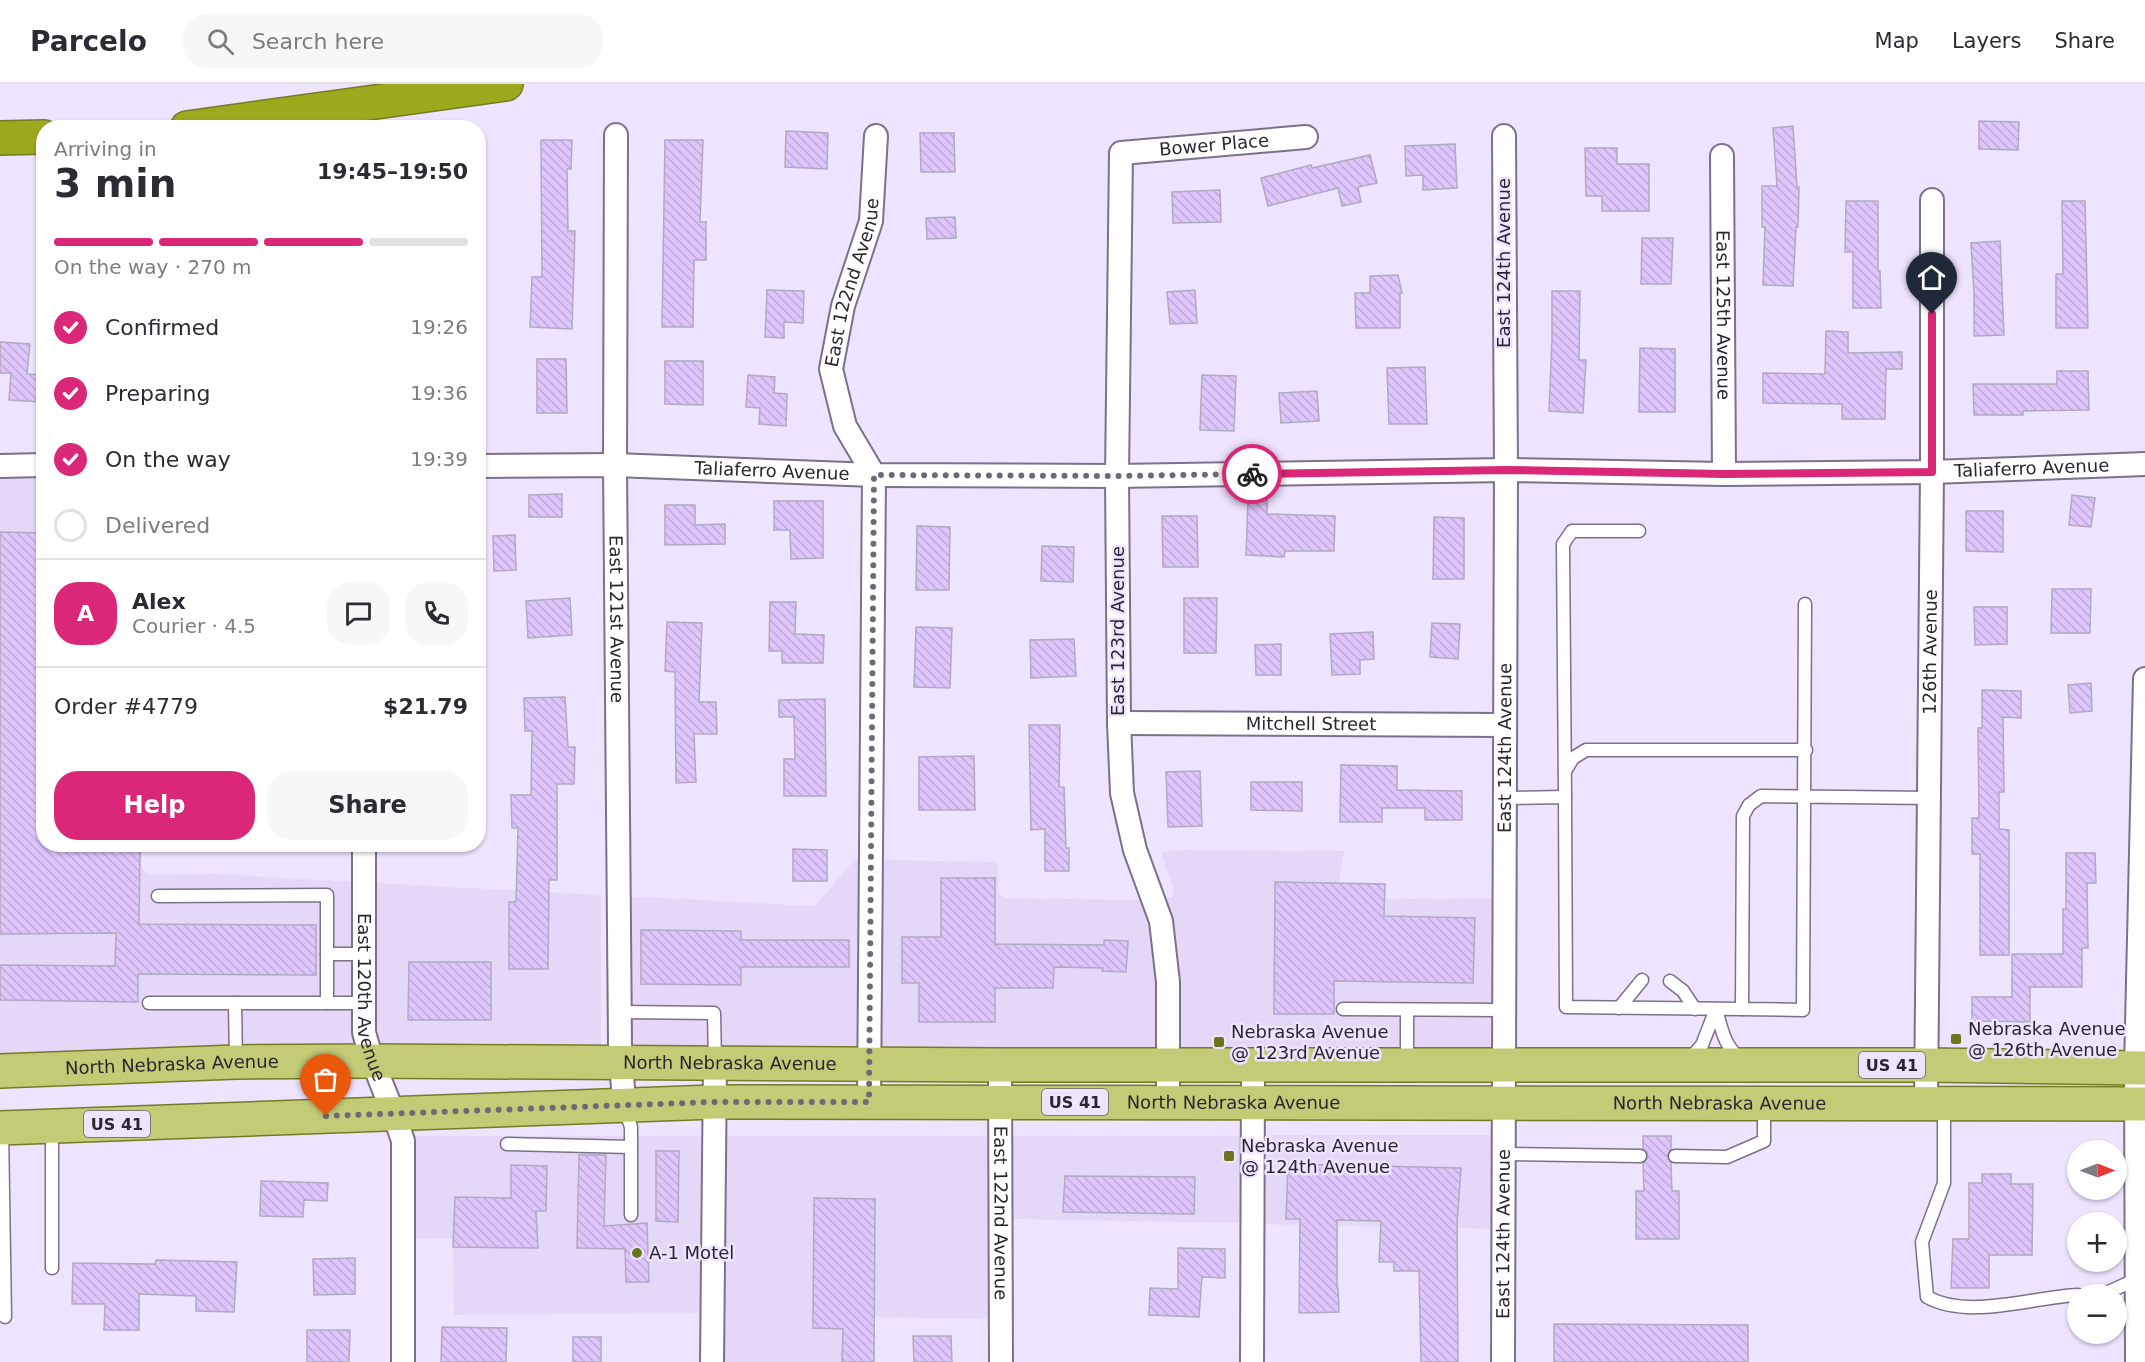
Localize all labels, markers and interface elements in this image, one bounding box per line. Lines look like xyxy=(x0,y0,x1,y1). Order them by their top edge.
search box xyxy=(183,14,603,68)
text: Parcelo xyxy=(30,25,147,58)
icon: search xyxy=(204,25,237,58)
text: Search here xyxy=(252,29,384,54)
text: Map xyxy=(1875,29,1919,53)
text: Layers xyxy=(1952,29,2021,53)
text: Share xyxy=(2054,29,2115,53)
street label: Bower Place xyxy=(1158,129,1270,160)
text: Arriving in xyxy=(54,137,157,161)
text: 19:45–19:50 xyxy=(317,159,468,184)
text: 3 min xyxy=(54,161,176,206)
street label: East 124th Avenue xyxy=(1493,178,1514,348)
street label: East 122nd Avenue xyxy=(821,197,882,369)
street label: East 125th Avenue xyxy=(1712,230,1735,400)
pin xyxy=(1906,252,1957,314)
text: On the way · 270 m xyxy=(54,255,252,279)
icon: home xyxy=(1915,261,1948,294)
icon: check xyxy=(54,311,87,344)
text: Confirmed xyxy=(105,315,219,340)
text: 19:26 xyxy=(410,315,468,339)
icon: check xyxy=(54,377,87,410)
text: Preparing xyxy=(105,381,211,406)
text: 19:36 xyxy=(410,381,468,405)
icon: check xyxy=(54,443,87,476)
courier xyxy=(1222,444,1282,504)
text: On the way xyxy=(105,447,231,472)
text: 19:39 xyxy=(410,447,468,471)
street label: Taliaferro Avenue xyxy=(1953,454,2110,481)
street label: Taliaferro Avenue xyxy=(693,457,850,484)
icon: bike xyxy=(1236,458,1269,491)
text: Delivered xyxy=(105,513,210,538)
street label: East 121st Avenue xyxy=(606,535,628,703)
street label: East 123rd Avenue xyxy=(1107,546,1128,716)
button: chat xyxy=(327,582,390,645)
button: phone xyxy=(405,582,468,645)
text: Alex xyxy=(132,589,186,614)
street label: 126th Avenue xyxy=(1919,589,1941,715)
text: A xyxy=(77,601,94,626)
text: Courier · 4.5 xyxy=(132,614,256,638)
street label: East 124th Avenue xyxy=(1494,663,1515,833)
text: Order #4779 xyxy=(54,694,198,719)
text: $21.79 xyxy=(383,694,468,719)
street label: Mitchell Street xyxy=(1246,713,1376,734)
button: Help xyxy=(54,771,255,840)
button: Share xyxy=(267,771,468,840)
street label: East 120th Avenue xyxy=(353,913,390,1084)
place label: Nebraska Avenue @ 126th Avenue xyxy=(1968,1018,2126,1060)
place label: Nebraska Avenue @ 123rd Avenue xyxy=(1231,1021,1389,1063)
marker: Nebraska Avenue @ 126th Avenue xyxy=(1949,1032,1963,1046)
marker: Nebraska Avenue @ 123rd Avenue xyxy=(1212,1035,1226,1049)
street label: North Nebraska Avenue xyxy=(65,1051,279,1079)
street label: North Nebraska Avenue xyxy=(623,1052,837,1074)
road number: US 41 xyxy=(1859,1052,1925,1078)
pin xyxy=(300,1054,351,1116)
icon: bag xyxy=(309,1063,342,1096)
road number: US 41 xyxy=(1042,1089,1108,1115)
street label: North Nebraska Avenue xyxy=(1127,1092,1340,1113)
street label: North Nebraska Avenue xyxy=(1613,1092,1826,1114)
road number: US 41 xyxy=(84,1111,150,1137)
street label: East 122nd Avenue xyxy=(990,1126,1012,1300)
place label: Nebraska Avenue @ 124th Avenue xyxy=(1241,1135,1399,1177)
north arrow xyxy=(2067,1140,2127,1200)
map controls xyxy=(2067,1140,2127,1344)
marker: Nebraska Avenue @ 124th Avenue xyxy=(1222,1149,1236,1163)
street label: East 124th Avenue xyxy=(1492,1149,1514,1319)
button: + xyxy=(2067,1212,2127,1272)
place label: A-1 Motel xyxy=(649,1242,734,1263)
marker: A-1 Motel xyxy=(630,1246,644,1260)
button: − xyxy=(2067,1284,2127,1344)

